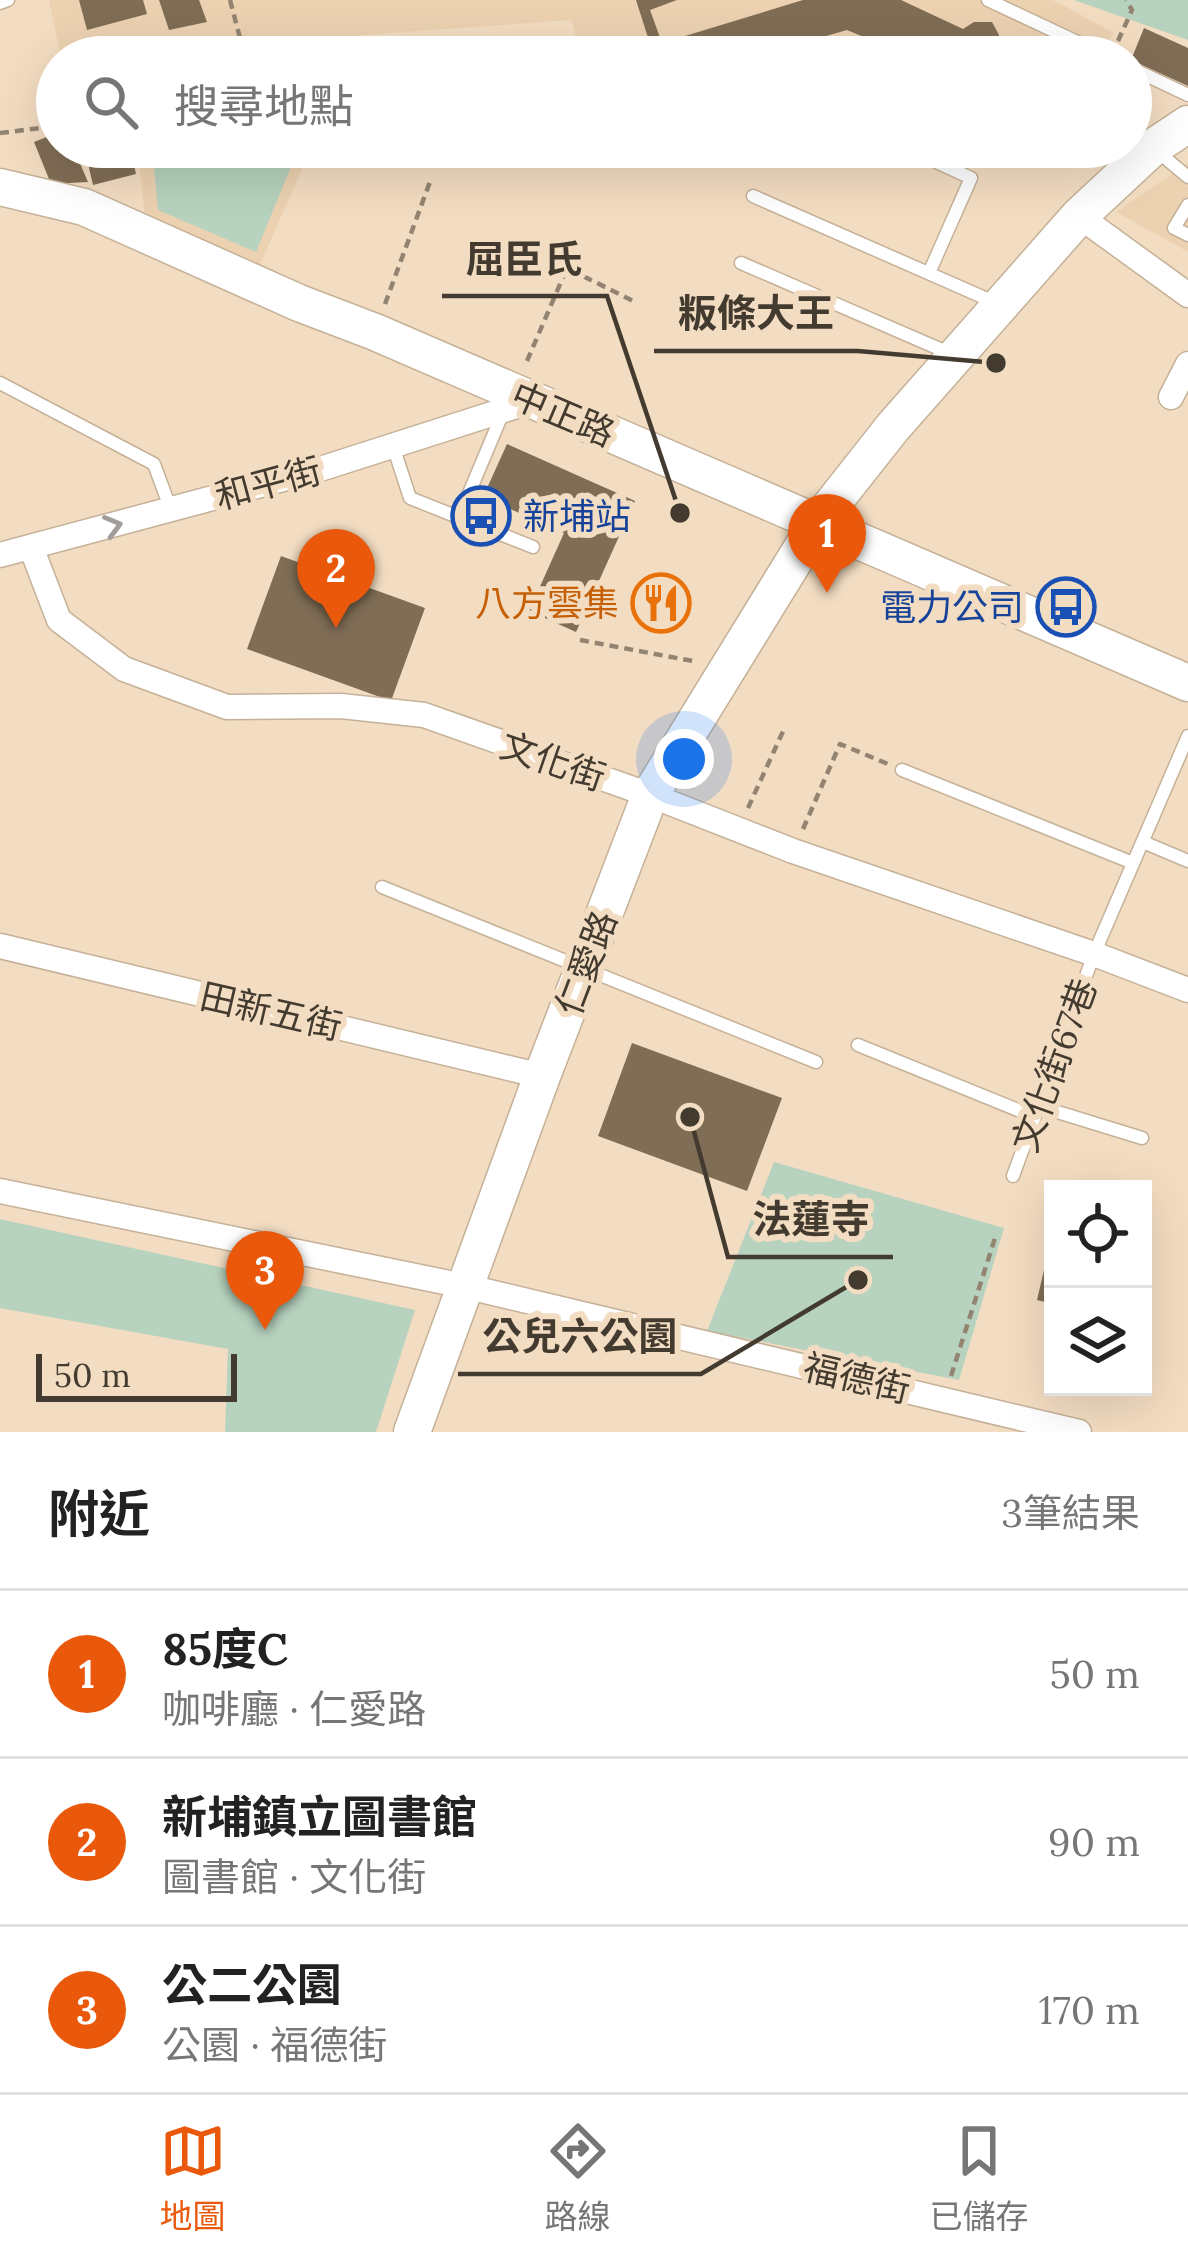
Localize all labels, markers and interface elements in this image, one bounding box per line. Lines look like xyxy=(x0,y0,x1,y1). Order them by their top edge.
search box xyxy=(36,36,1152,168)
icon: search xyxy=(78,69,144,135)
text: 搜尋地點 xyxy=(174,77,354,134)
callout: 屈臣氏 xyxy=(442,221,607,296)
text: 屈臣氏 xyxy=(465,234,583,284)
callout: 粄條大王 xyxy=(654,276,858,351)
text: 粄條大王 xyxy=(678,288,834,338)
street label: 中正路 xyxy=(504,372,622,456)
street label: 和平街 xyxy=(210,447,326,519)
bus stop icon: 新埔站 xyxy=(450,485,512,547)
place label: 新埔站 xyxy=(523,493,631,539)
pin: 1 xyxy=(788,494,866,593)
one-way arrow xyxy=(103,515,123,540)
pin: 2 xyxy=(297,529,375,628)
restaurant icon: 八方雲集 xyxy=(630,572,692,634)
bus stop icon: 電力公司 xyxy=(1035,576,1097,638)
place label: 八方雲集 xyxy=(475,580,619,626)
place label: 電力公司 xyxy=(880,584,1024,630)
street label: 文化街 xyxy=(494,722,612,800)
your location xyxy=(654,729,714,789)
street label: 仁愛路 xyxy=(545,904,627,1022)
street label: 田新五街 xyxy=(196,972,346,1050)
street label: 文化街67巷 xyxy=(1001,972,1107,1158)
map controls xyxy=(1044,1180,1152,1396)
button: locate xyxy=(1044,1180,1152,1288)
callout: 法蓮寺 xyxy=(728,1182,893,1257)
text: 法蓮寺 xyxy=(752,1194,870,1244)
pin: 3 xyxy=(226,1231,304,1330)
button: layers xyxy=(1044,1288,1152,1396)
callout: 公兒六公園 xyxy=(458,1299,701,1374)
text: 公兒六公園 xyxy=(482,1311,678,1361)
street label: 福德街 xyxy=(799,1343,915,1413)
scale bar xyxy=(36,1348,237,1401)
text: 50 m xyxy=(54,1354,131,1396)
text: 附近 xyxy=(48,1481,150,1546)
text: 3筆結果 xyxy=(1001,1488,1140,1538)
text: 85度C xyxy=(162,1620,288,1677)
text: 1 xyxy=(79,1649,95,1699)
text: 50 m xyxy=(1049,1649,1140,1699)
text: 咖啡廳 · 仁愛路 xyxy=(162,1684,426,1734)
text: 新埔鎮立圖書館 xyxy=(162,1788,477,1845)
text: 2 xyxy=(77,1817,97,1867)
text: 90 m xyxy=(1048,1817,1140,1867)
text: 圖書館 · 文化街 xyxy=(162,1852,426,1902)
text: 公二公園 xyxy=(162,1956,342,2013)
text: 3 xyxy=(76,1985,98,2035)
text: 170 m xyxy=(1038,1985,1140,2035)
text: 公園 · 福德街 xyxy=(162,2020,387,2070)
tab: 地圖 xyxy=(160,2118,226,2238)
tab: 路線 xyxy=(545,2118,611,2238)
tab: 已儲存 xyxy=(930,2118,1029,2238)

